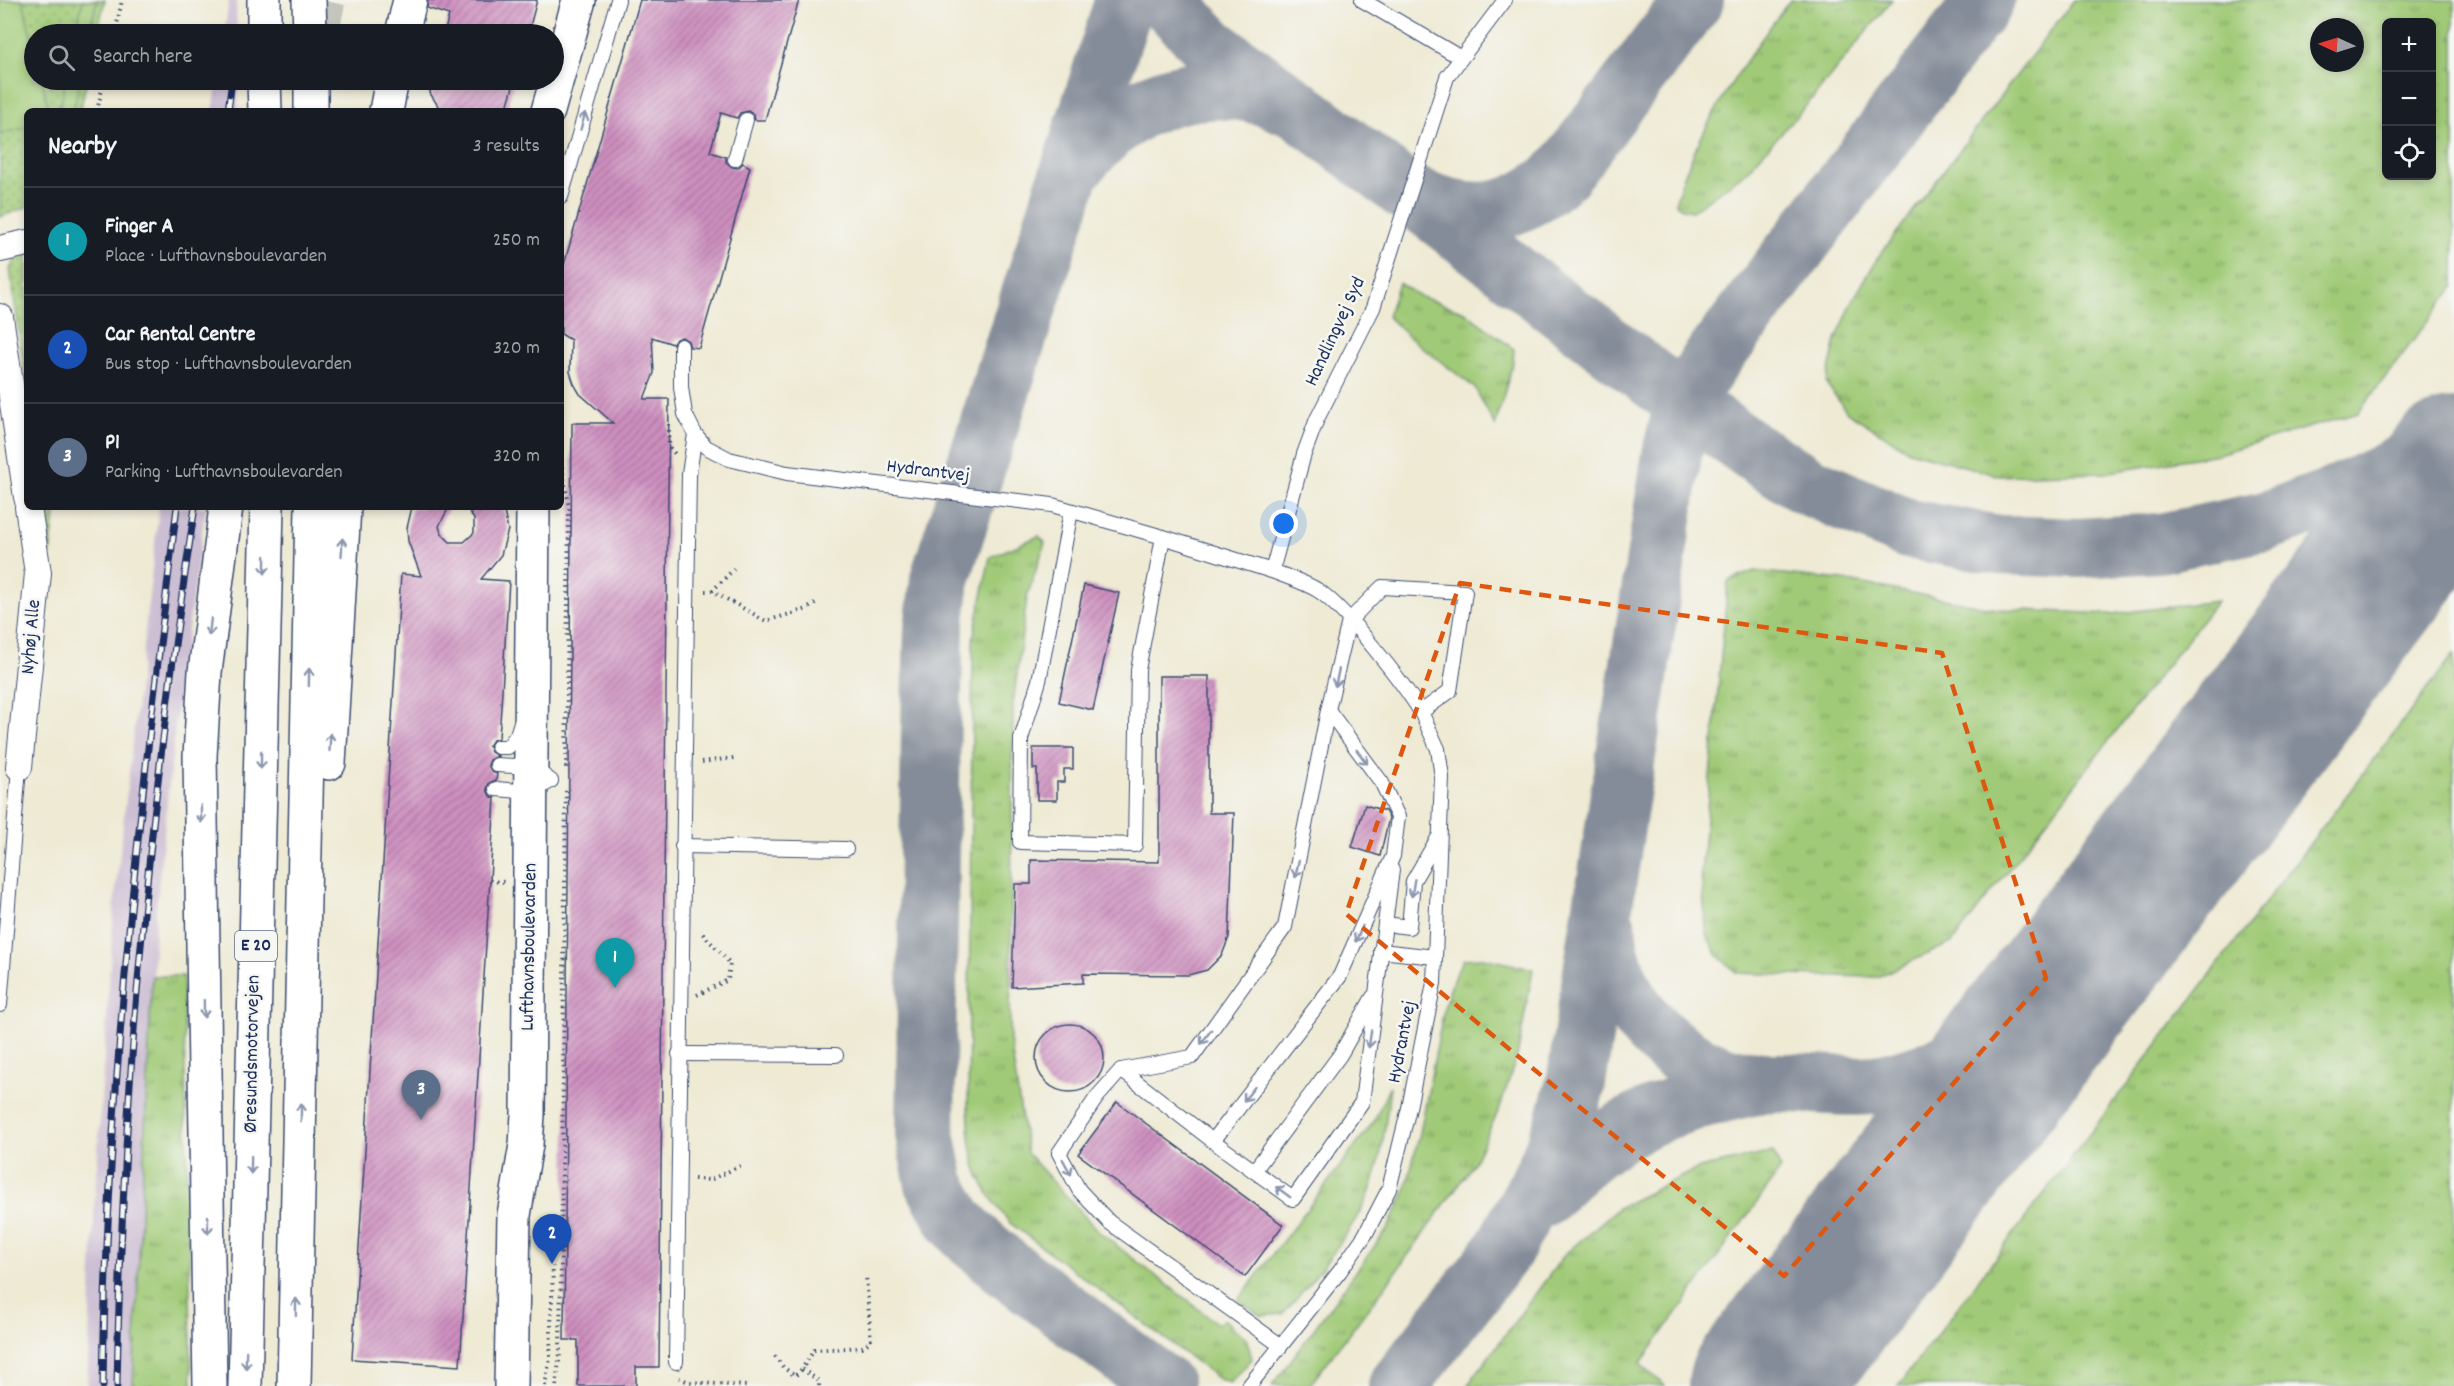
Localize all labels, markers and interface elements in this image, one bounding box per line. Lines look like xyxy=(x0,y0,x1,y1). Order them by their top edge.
north arrow xyxy=(2310,18,2364,72)
map controls xyxy=(2382,18,2436,180)
button: + xyxy=(2382,18,2436,72)
search box xyxy=(24,24,564,90)
icon: search xyxy=(45,41,78,74)
text: Search here xyxy=(93,42,192,73)
button: − xyxy=(2382,72,2436,126)
one-way arrow xyxy=(578,112,589,131)
button: locate xyxy=(2382,126,2436,180)
text: Nearby xyxy=(48,129,116,166)
text: 3 results xyxy=(473,133,540,161)
text: Finger A xyxy=(105,212,174,243)
text: 1 xyxy=(65,227,70,255)
text: 250 m xyxy=(493,227,540,255)
text: Place · Lufthavnsboulevarden xyxy=(105,243,327,271)
street label: Handlingvej Syd xyxy=(1298,273,1374,391)
text: Car Rental Centre xyxy=(105,320,255,351)
text: 2 xyxy=(63,335,72,363)
text: 320 m xyxy=(493,335,540,363)
text: Bus stop · Lufthavnsboulevarden xyxy=(105,351,352,379)
text: P1 xyxy=(105,428,120,459)
text: 3 xyxy=(63,443,72,471)
text: 320 m xyxy=(493,443,540,471)
street label: Hydrantvej xyxy=(885,453,971,491)
text: Parking · Lufthavnsboulevarden xyxy=(105,459,343,487)
your location xyxy=(1269,509,1298,538)
one-way arrow xyxy=(336,538,347,558)
one-way arrow xyxy=(260,555,271,575)
street label: Nyhøj Alle xyxy=(15,598,49,676)
one-way arrow xyxy=(204,617,215,637)
one-way arrow xyxy=(303,668,315,688)
one-way arrow xyxy=(1330,669,1342,688)
one-way arrow xyxy=(325,733,336,752)
one-way arrow xyxy=(1356,749,1369,765)
one-way arrow xyxy=(255,750,266,770)
one-way arrow xyxy=(195,804,207,824)
one-way arrow xyxy=(1290,859,1302,878)
street label: Lufthavnsboulevarden xyxy=(515,863,545,1031)
one-way arrow xyxy=(1408,878,1419,897)
one-way arrow xyxy=(1353,925,1364,943)
road number: E 20 xyxy=(235,931,277,961)
pin: 1 xyxy=(596,938,634,988)
street label: Øresundsmotorvejen xyxy=(238,975,268,1133)
street label: Hydrantvej xyxy=(1381,998,1425,1086)
one-way arrow xyxy=(198,999,210,1019)
one-way arrow xyxy=(1200,1029,1212,1045)
one-way arrow xyxy=(1365,1029,1376,1048)
pin: 3 xyxy=(402,1070,440,1120)
one-way arrow xyxy=(1242,1086,1255,1102)
one-way arrow xyxy=(295,1102,307,1122)
one-way arrow xyxy=(245,1155,256,1175)
one-way arrow xyxy=(1061,1158,1073,1175)
one-way arrow xyxy=(1275,1186,1291,1198)
pin: 2 xyxy=(532,1214,572,1264)
one-way arrow xyxy=(202,1215,213,1235)
one-way arrow xyxy=(291,1297,302,1317)
one-way arrow xyxy=(240,1350,251,1370)

